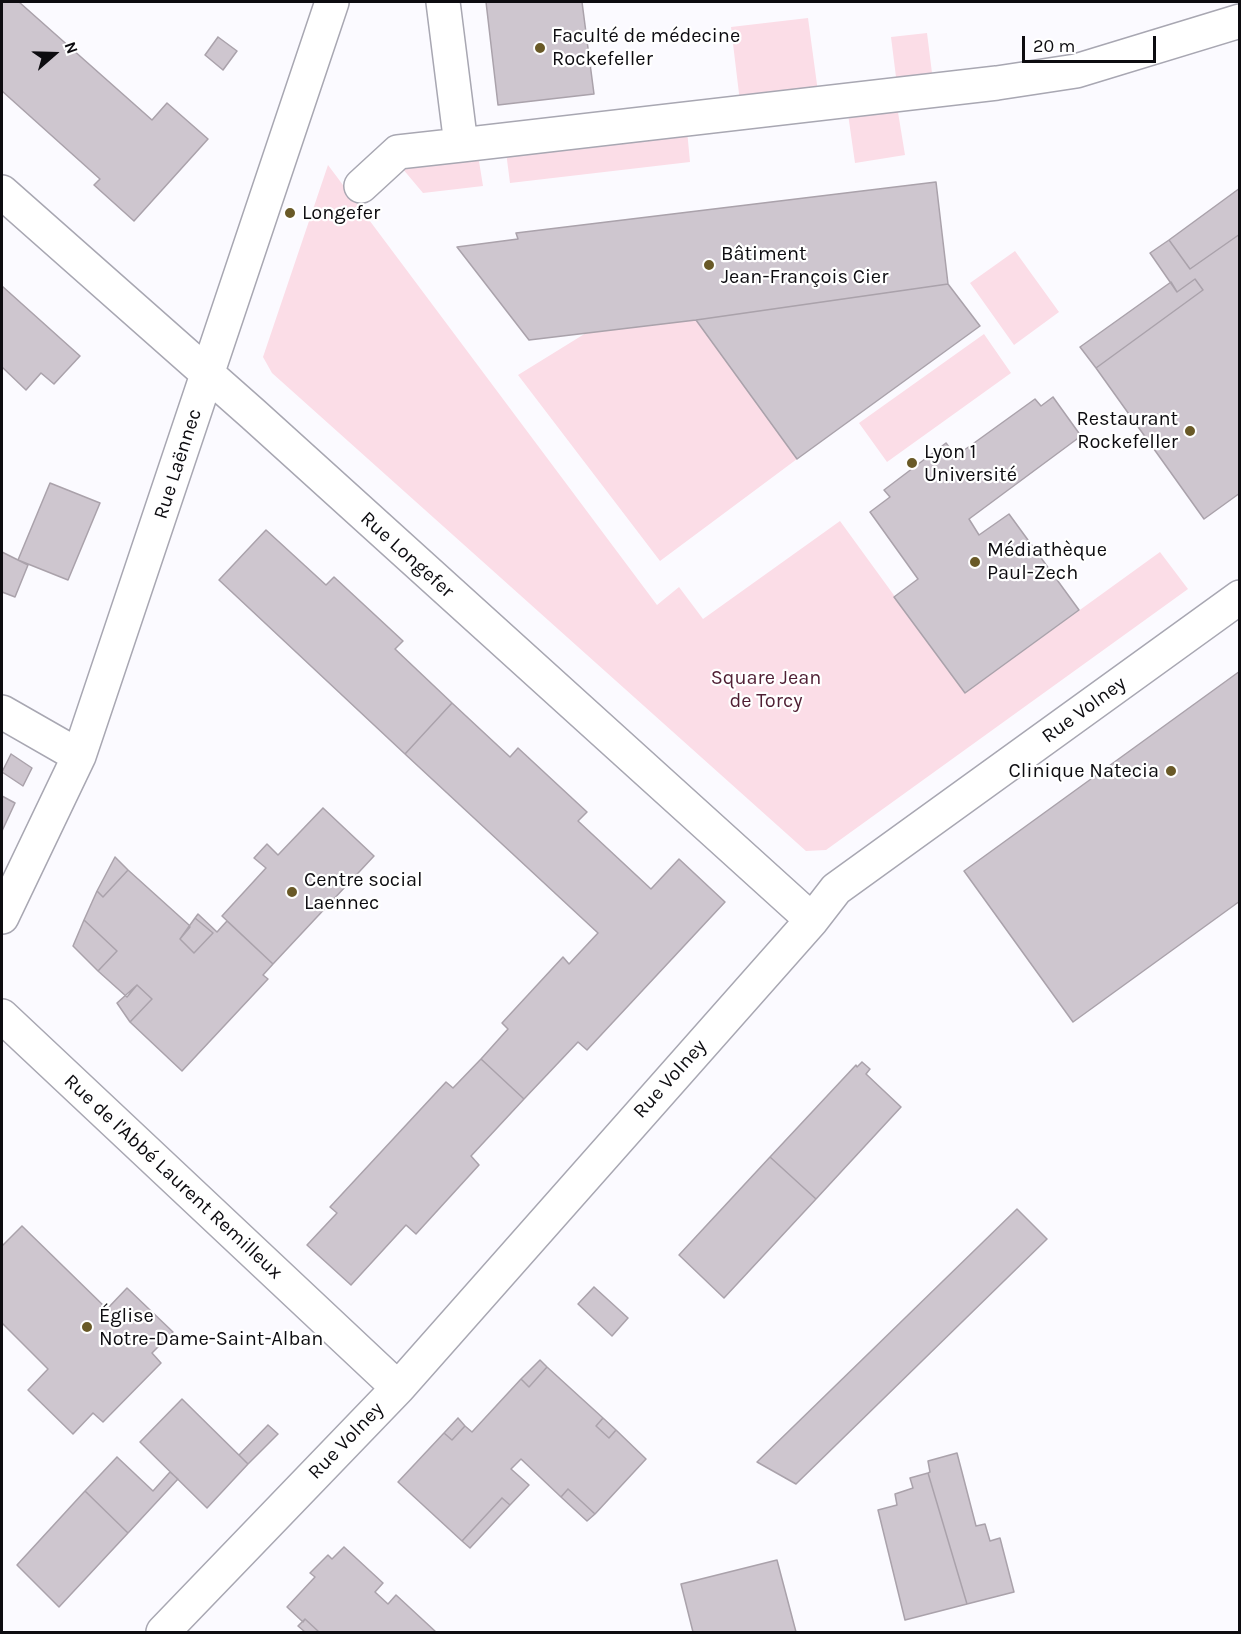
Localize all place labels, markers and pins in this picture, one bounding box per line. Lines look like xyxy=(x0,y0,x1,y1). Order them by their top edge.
place label: Faculté de médecine Rockefeller xyxy=(552,24,740,71)
marker: Faculté de médecine Rockefeller xyxy=(533,41,547,55)
place label: Longefer xyxy=(302,201,380,225)
marker: Longefer xyxy=(283,206,297,220)
place label: Bâtiment Jean-François Cier xyxy=(721,242,888,289)
marker: Bâtiment Jean-François Cier xyxy=(702,258,716,272)
place label: Restaurant Rockefeller xyxy=(1077,407,1178,454)
marker: Restaurant Rockefeller xyxy=(1183,424,1197,438)
place label: Lyon 1 Université xyxy=(924,440,1017,487)
marker: Lyon 1 Université xyxy=(905,456,919,470)
place label: Médiathèque Paul-Zech xyxy=(987,538,1107,585)
marker: Médiathèque Paul-Zech xyxy=(968,555,982,569)
place label: Clinique Natecia xyxy=(1009,759,1159,783)
marker: Clinique Natecia xyxy=(1164,764,1178,778)
place label: Centre social Laennec xyxy=(304,868,423,915)
marker: Centre social Laennec xyxy=(285,885,299,899)
place label: Église Notre-Dame-Saint-Alban xyxy=(99,1304,323,1351)
marker: Église Notre-Dame-Saint-Alban xyxy=(80,1320,94,1334)

